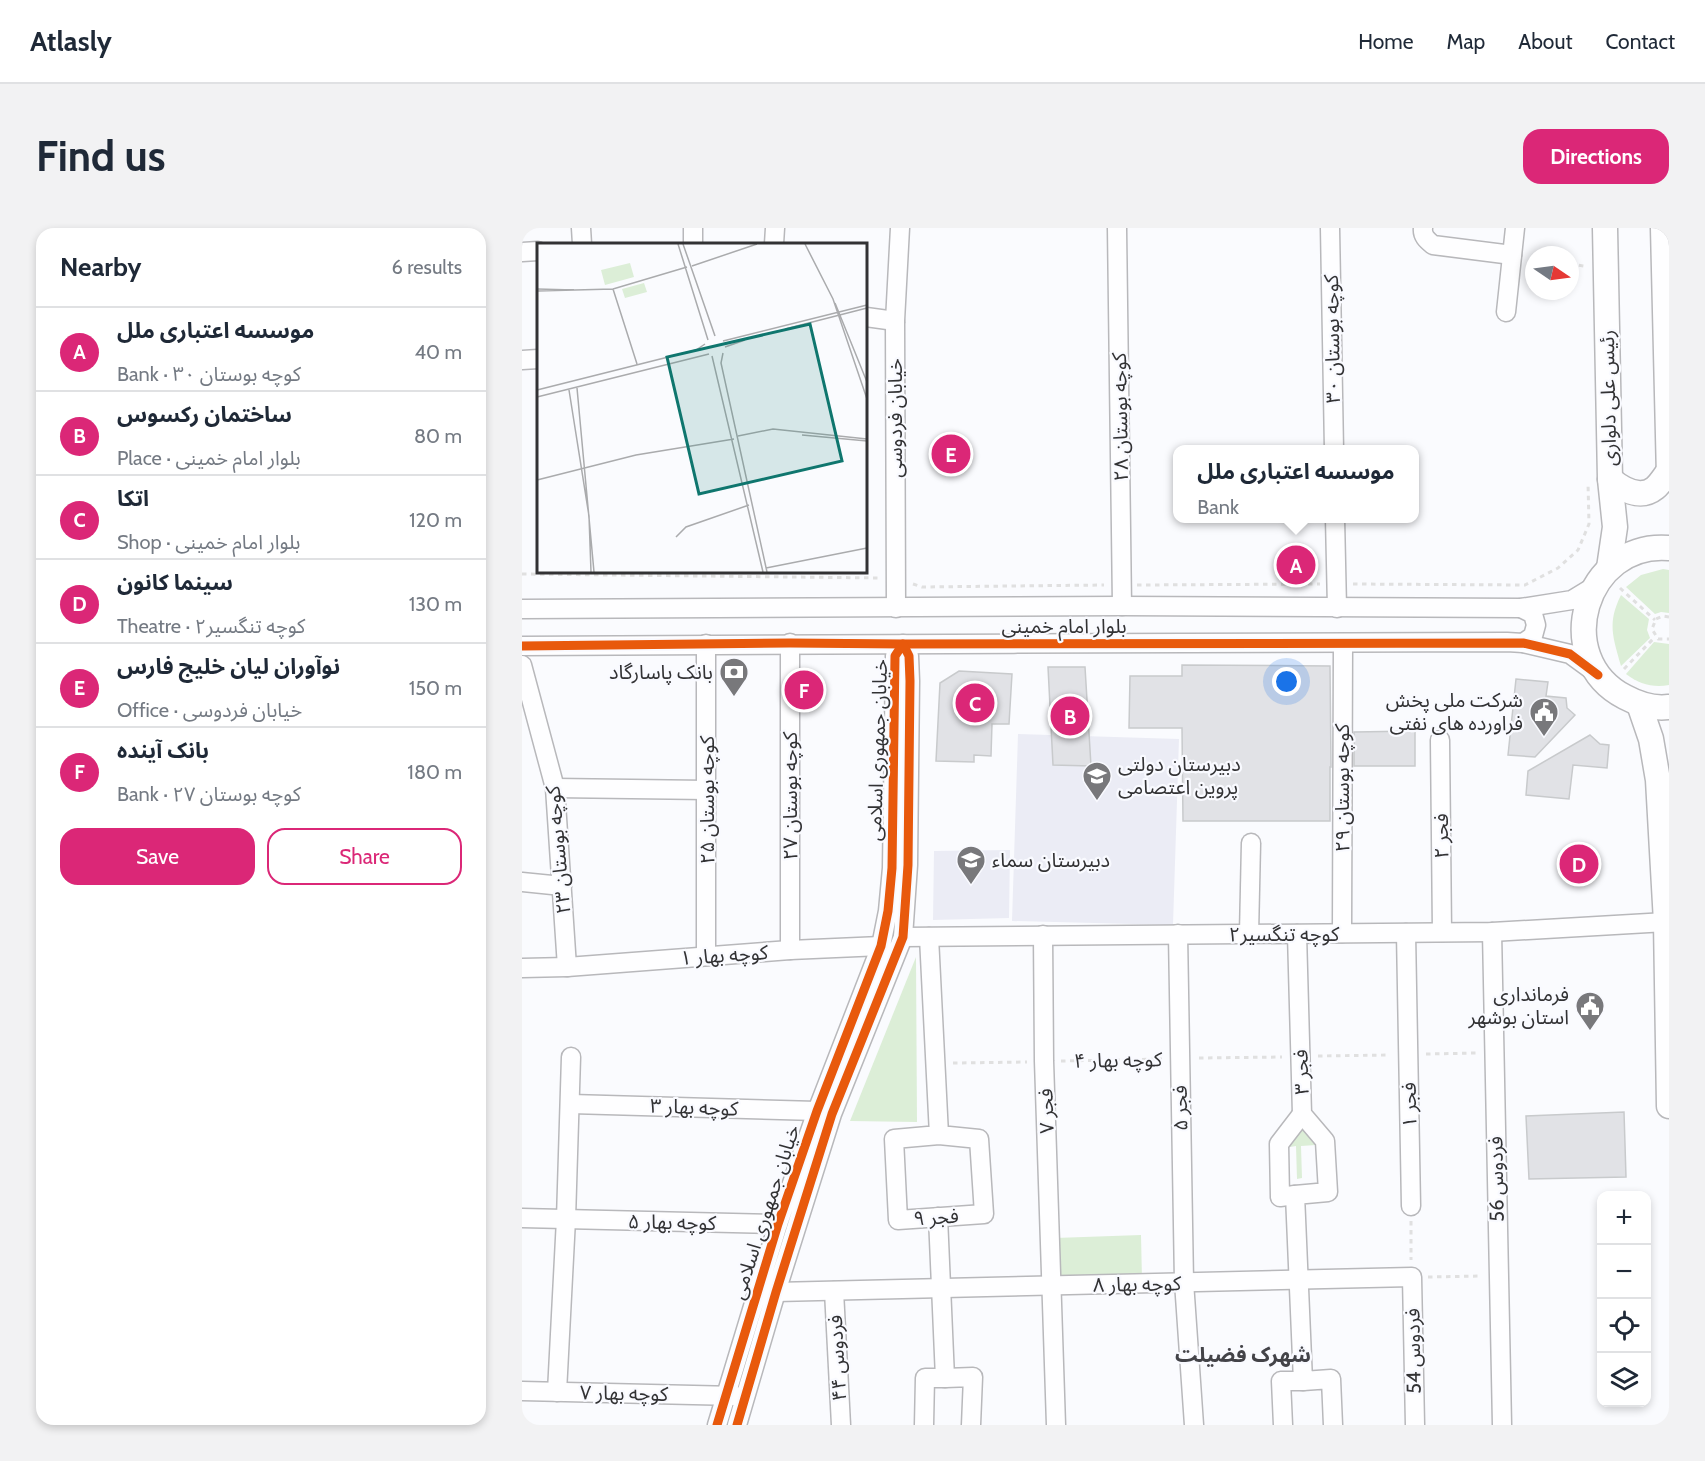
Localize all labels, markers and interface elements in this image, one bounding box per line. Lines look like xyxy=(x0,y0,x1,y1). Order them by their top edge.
text: Atlasly xyxy=(30,24,112,58)
text: Home xyxy=(1358,29,1414,54)
text: Map xyxy=(1447,29,1485,54)
text: About xyxy=(1518,29,1572,54)
text: Contact xyxy=(1605,29,1675,54)
button: Directions xyxy=(1523,129,1669,184)
text: Find us xyxy=(36,130,165,182)
inset map xyxy=(537,243,867,573)
north arrow xyxy=(1525,246,1579,300)
text: Nearby xyxy=(60,251,141,283)
text: 6 results xyxy=(391,255,462,279)
street label: کوچه بوستان ۳۰ xyxy=(1319,274,1346,403)
text: موسسه اعتباری ملل xyxy=(117,317,314,344)
street label: رئیس علی دلواری xyxy=(1595,330,1621,466)
text: A xyxy=(73,340,86,364)
text: 40 m xyxy=(414,340,462,364)
street label: کوچه بوستان ۲۸ xyxy=(1107,352,1134,481)
street label: خیابان فردوسی xyxy=(883,358,907,478)
text: Bank · کوچه بوستان ۳۰ xyxy=(117,362,301,386)
text: ساختمان رکسوس xyxy=(117,401,292,428)
text: B xyxy=(73,424,86,448)
text: 80 m xyxy=(414,424,462,448)
pin: E xyxy=(932,432,970,476)
popup xyxy=(1173,445,1419,523)
text: Place · بلوار امام خمینی xyxy=(117,446,301,470)
text: موسسه اعتباری ملل xyxy=(1197,458,1395,485)
text: اتکا xyxy=(117,485,149,512)
text: Bank xyxy=(1197,495,1239,519)
text: C xyxy=(73,508,86,532)
text: 120 m xyxy=(409,508,462,532)
text: Shop · بلوار امام خمینی xyxy=(117,530,300,554)
pin: A xyxy=(1276,542,1316,588)
text: سینما کانون xyxy=(117,569,233,596)
text: D xyxy=(72,592,87,616)
text: 130 m xyxy=(409,592,462,616)
text: Theatre · کوچه تنگسیر۲ xyxy=(117,614,305,638)
street label: بلوار امام خمینی xyxy=(1001,614,1127,641)
text: نوآوران لیان خلیج فارس xyxy=(117,653,340,680)
bank icon: بانک پاسارگاد xyxy=(718,656,750,698)
street label: خیابان جمهوری اسلامی xyxy=(862,659,892,841)
place label: بانک پاسارگاد xyxy=(609,660,713,685)
your location xyxy=(1272,667,1301,696)
pin: F xyxy=(784,668,824,712)
text: E xyxy=(74,676,85,700)
text: 150 m xyxy=(409,676,462,700)
pin: C xyxy=(956,680,994,726)
place label: شرکت ملی پخش فراورده های نفتی xyxy=(1386,688,1523,735)
pin: B xyxy=(1050,694,1090,738)
public building icon: شرکت ملی پخش فراورده های نفتی xyxy=(1528,696,1560,738)
text: Office · خیابان فردوسی xyxy=(117,698,302,722)
street label: کوچه بوستان ۲۹ xyxy=(1330,723,1355,852)
street label: کوچه بوستان ۲۷ xyxy=(778,731,803,860)
street label: کوچه بوستان ۲۵ xyxy=(695,735,720,864)
text: بانک آینده xyxy=(117,737,209,764)
place label: دبیرستان دولتی پروین اعتصامی xyxy=(1118,752,1241,800)
text: F xyxy=(74,760,85,784)
text: 180 m xyxy=(407,760,462,784)
school or university icon: دبیرستان دولتی پروین اعتصامی xyxy=(1081,760,1113,802)
text: Bank · کوچه بوستان ۲۷ xyxy=(117,782,301,806)
street label: کوچه بوستان ۲۳ xyxy=(540,784,577,915)
street label: فجر ۲ xyxy=(1429,813,1453,859)
button: Save xyxy=(60,828,255,885)
button: Share xyxy=(267,828,462,885)
pin: D xyxy=(1560,842,1598,886)
school or university icon: دبیرستان سماء xyxy=(955,844,987,886)
place label: دبیرستان سماء xyxy=(992,848,1110,872)
street label: کوچه تنگسیر۲ xyxy=(1229,922,1340,947)
street label: کوچه بهار ۱ xyxy=(679,940,770,971)
place label: فرمانداری استان بوشهر xyxy=(1468,982,1569,1029)
public building icon: فرمانداری استان بوشهر xyxy=(1574,990,1606,1032)
street label: کوچه بهار ۴ xyxy=(1074,1047,1163,1074)
street label: فجر ۳ xyxy=(1288,1049,1314,1095)
street label: فجر ۱ xyxy=(1397,1082,1421,1128)
street label: فجر ۵ xyxy=(1168,1085,1192,1131)
street label: فجر ۷ xyxy=(1033,1088,1059,1134)
street label: کوچه بهار ۳ xyxy=(649,1093,739,1122)
street label: خیابان جمهوری اسلامی xyxy=(725,1122,805,1302)
street label: فردوس 56 xyxy=(1483,1136,1509,1222)
map controls xyxy=(1597,1191,1651,1407)
button: + xyxy=(1597,1191,1651,1245)
street label: فجر ۹ xyxy=(912,1203,960,1231)
street label: کوچه بهار ۵ xyxy=(628,1209,717,1236)
button: − xyxy=(1597,1245,1651,1299)
street label: کوچه بهار ۸ xyxy=(1093,1271,1182,1298)
button: locate xyxy=(1597,1299,1651,1353)
street label: فردوس 54 xyxy=(1400,1308,1426,1394)
street label: فردوس ۴۴ xyxy=(823,1314,851,1402)
district label: شهرک فضیلت xyxy=(1175,1342,1311,1367)
button: layers xyxy=(1597,1353,1651,1407)
street label: کوچه بهار ۷ xyxy=(580,1380,669,1407)

